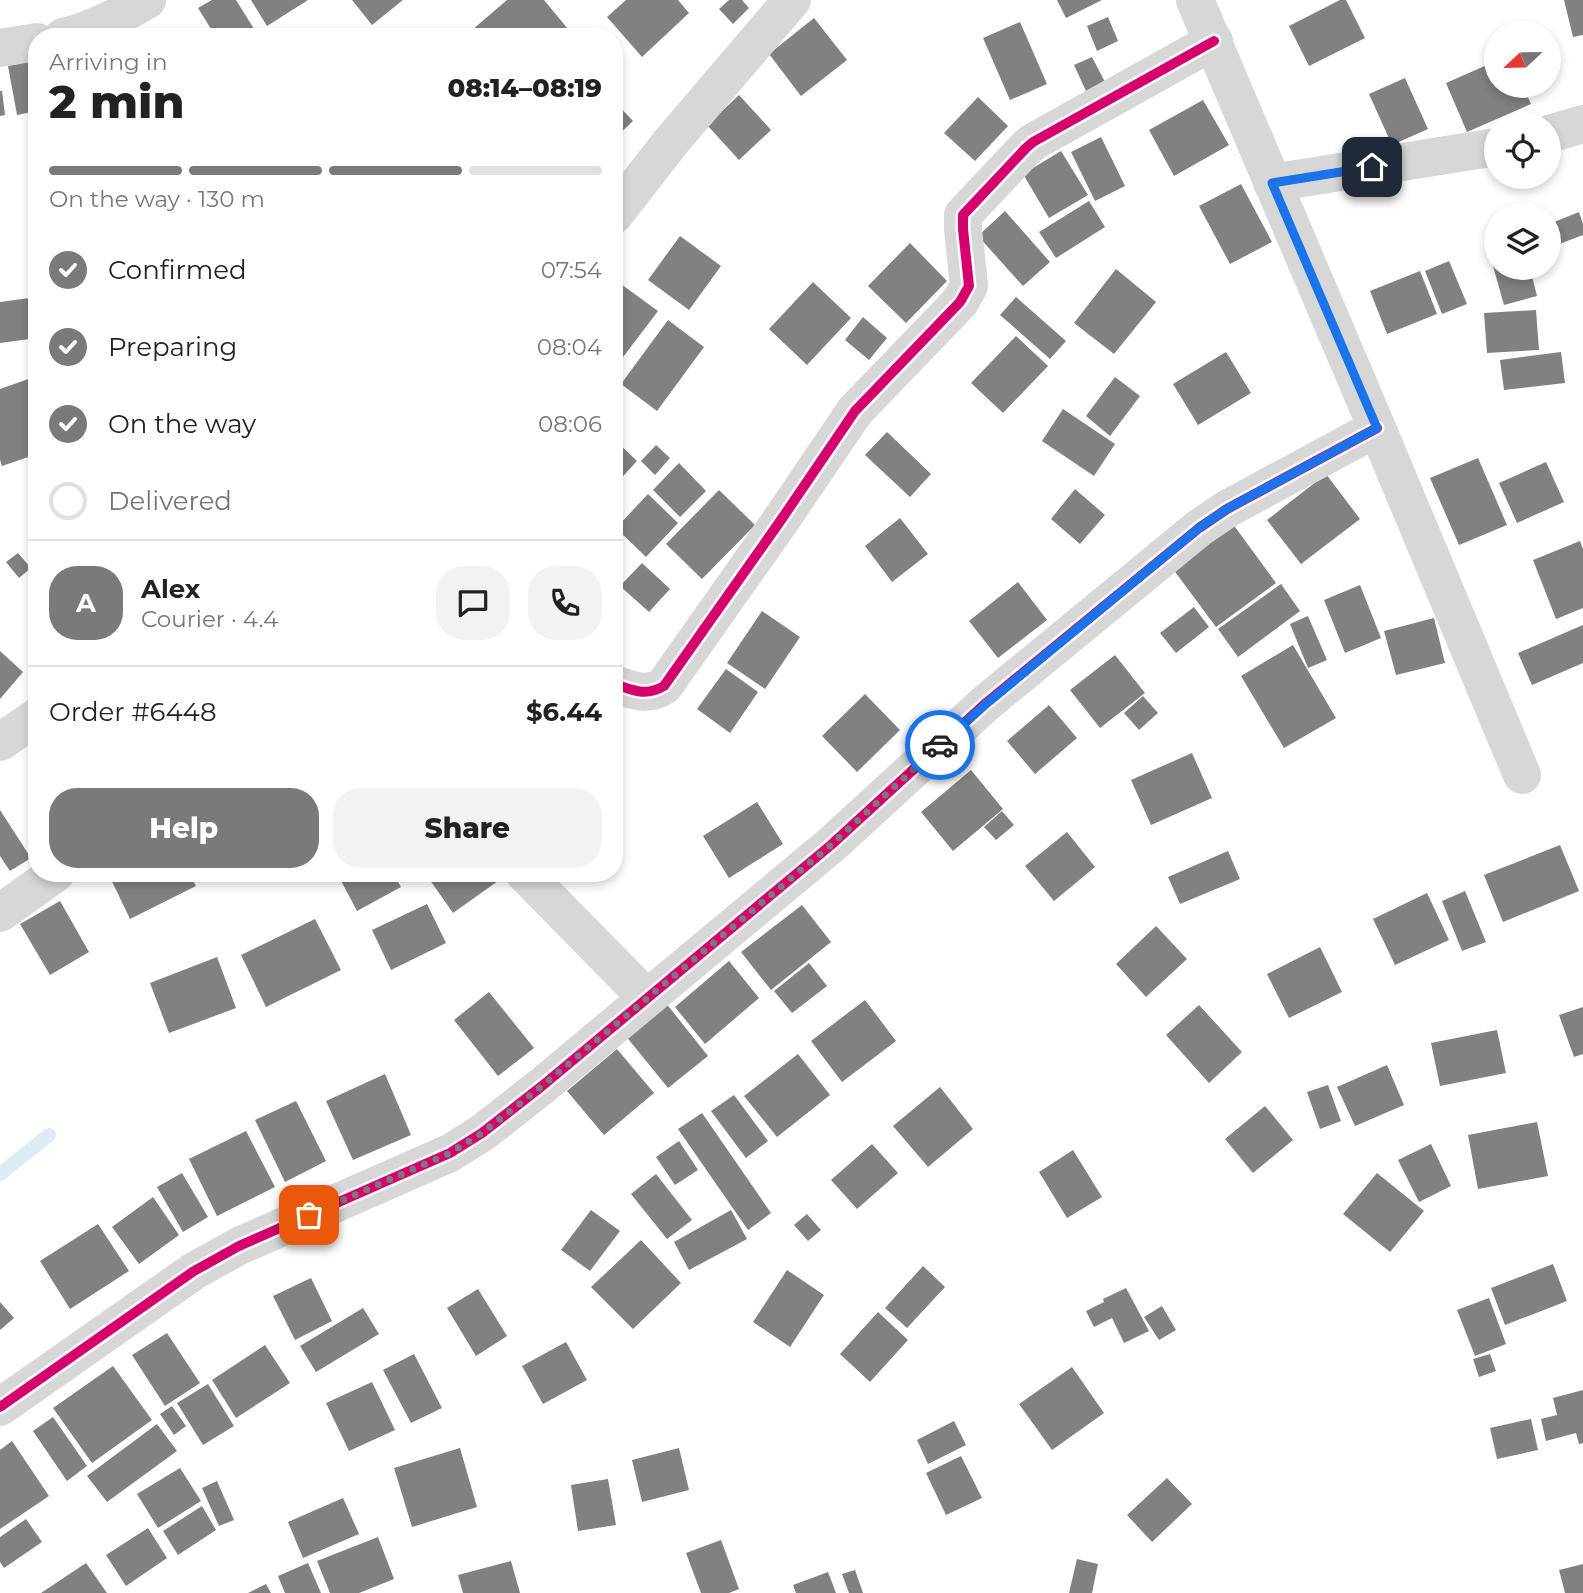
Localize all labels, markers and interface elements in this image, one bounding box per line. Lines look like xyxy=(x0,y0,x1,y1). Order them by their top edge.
north arrow xyxy=(1484,21,1561,98)
map controls xyxy=(1484,21,1561,280)
text: Arriving in xyxy=(49,48,168,76)
text: 08:14–08:19 xyxy=(447,72,602,104)
text: 2 min xyxy=(49,73,184,130)
button: locate xyxy=(1484,112,1561,189)
pin xyxy=(1342,137,1402,197)
icon: home xyxy=(1353,148,1391,186)
text: On the way · 130 m xyxy=(49,185,265,213)
button: layers xyxy=(1484,203,1561,280)
icon: check xyxy=(49,251,87,289)
text: Confirmed xyxy=(108,254,247,286)
text: 07:54 xyxy=(541,256,602,284)
icon: check xyxy=(49,328,87,366)
text: Preparing xyxy=(108,331,237,363)
text: 08:04 xyxy=(537,333,602,361)
icon: check xyxy=(49,405,87,443)
text: On the way xyxy=(108,408,256,440)
text: 08:06 xyxy=(538,410,602,438)
text: Delivered xyxy=(108,485,232,517)
button: chat xyxy=(436,566,510,640)
button: phone xyxy=(528,566,602,640)
text: Alex xyxy=(141,573,200,605)
text: A xyxy=(76,587,96,619)
text: Courier · 4.4 xyxy=(141,605,278,633)
text: Order #6448 xyxy=(49,696,217,728)
text: $6.44 xyxy=(526,696,602,728)
courier xyxy=(905,710,975,780)
icon: car xyxy=(921,726,959,764)
button: Help xyxy=(49,788,319,868)
button: Share xyxy=(333,788,602,868)
pin xyxy=(279,1185,339,1245)
icon: bag xyxy=(290,1196,328,1234)

